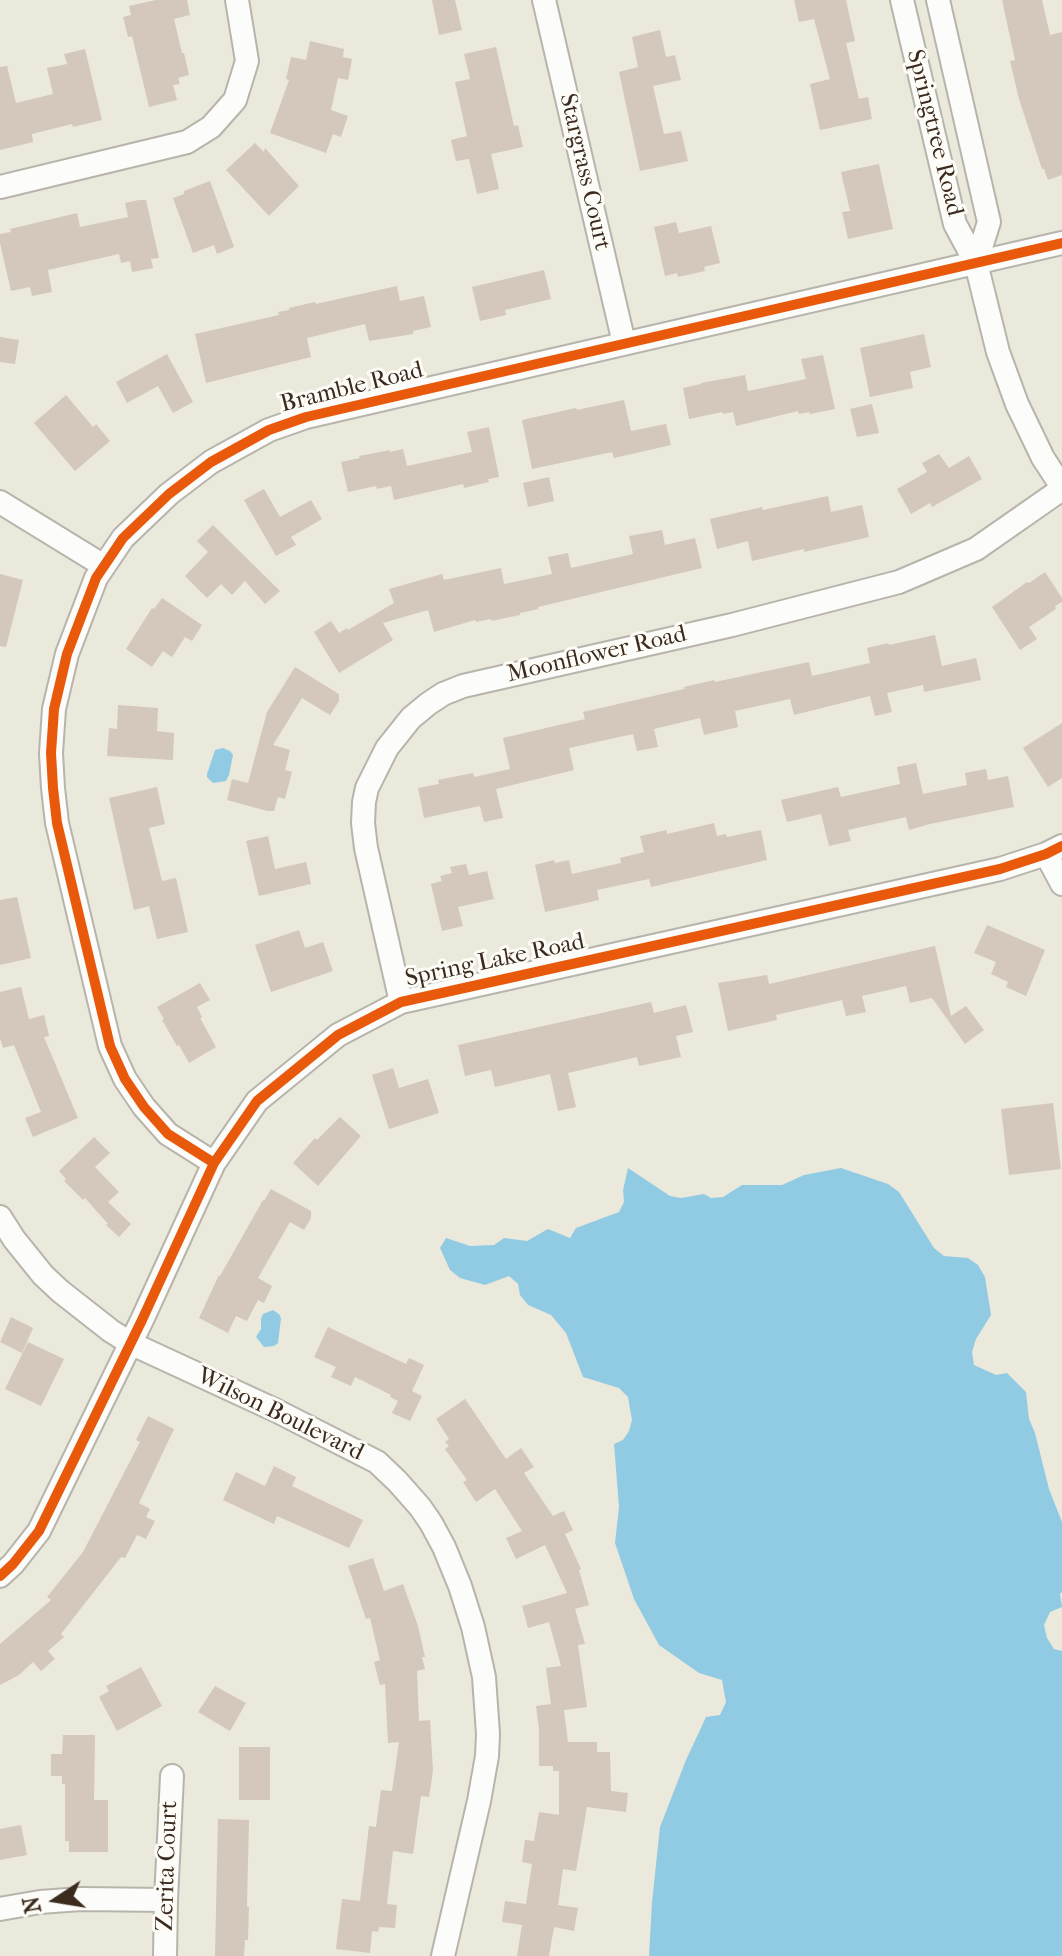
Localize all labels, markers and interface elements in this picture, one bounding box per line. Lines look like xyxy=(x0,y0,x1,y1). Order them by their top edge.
street label: Springtree Road xyxy=(899,47,969,219)
street label: Stargrass Court xyxy=(552,91,616,253)
street label: Bramble Road xyxy=(278,356,426,420)
street label: Moonflower Road xyxy=(504,620,690,690)
street label: Spring Lake Road xyxy=(403,928,587,994)
street label: Wilson Boulevard xyxy=(192,1362,368,1468)
street label: Zerita Court xyxy=(151,1800,185,1932)
north arrow xyxy=(16,1860,96,1940)
text: N xyxy=(18,1894,47,1916)

